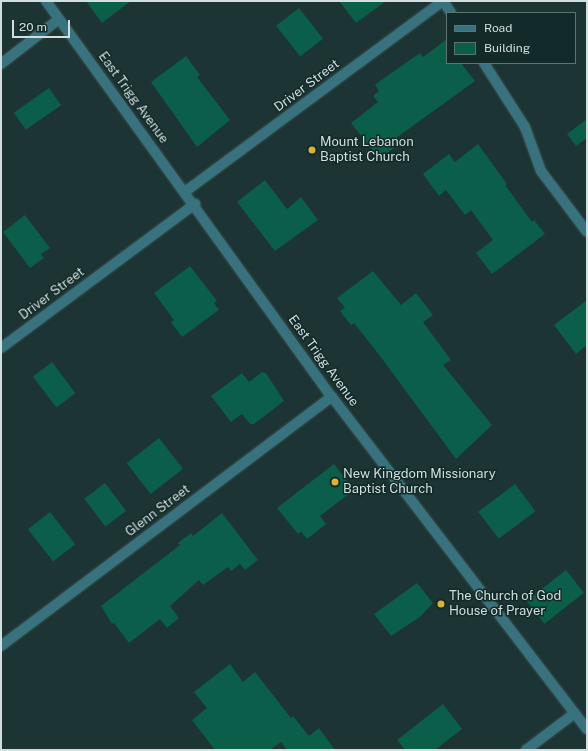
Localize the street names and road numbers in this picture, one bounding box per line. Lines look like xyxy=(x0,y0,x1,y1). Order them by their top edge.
street label: East Trigg Avenue xyxy=(95,49,171,147)
street label: Driver Street xyxy=(271,57,343,115)
street label: Driver Street xyxy=(16,265,88,323)
street label: East Trigg Avenue xyxy=(285,312,361,410)
street label: Glenn Street xyxy=(123,482,193,540)

